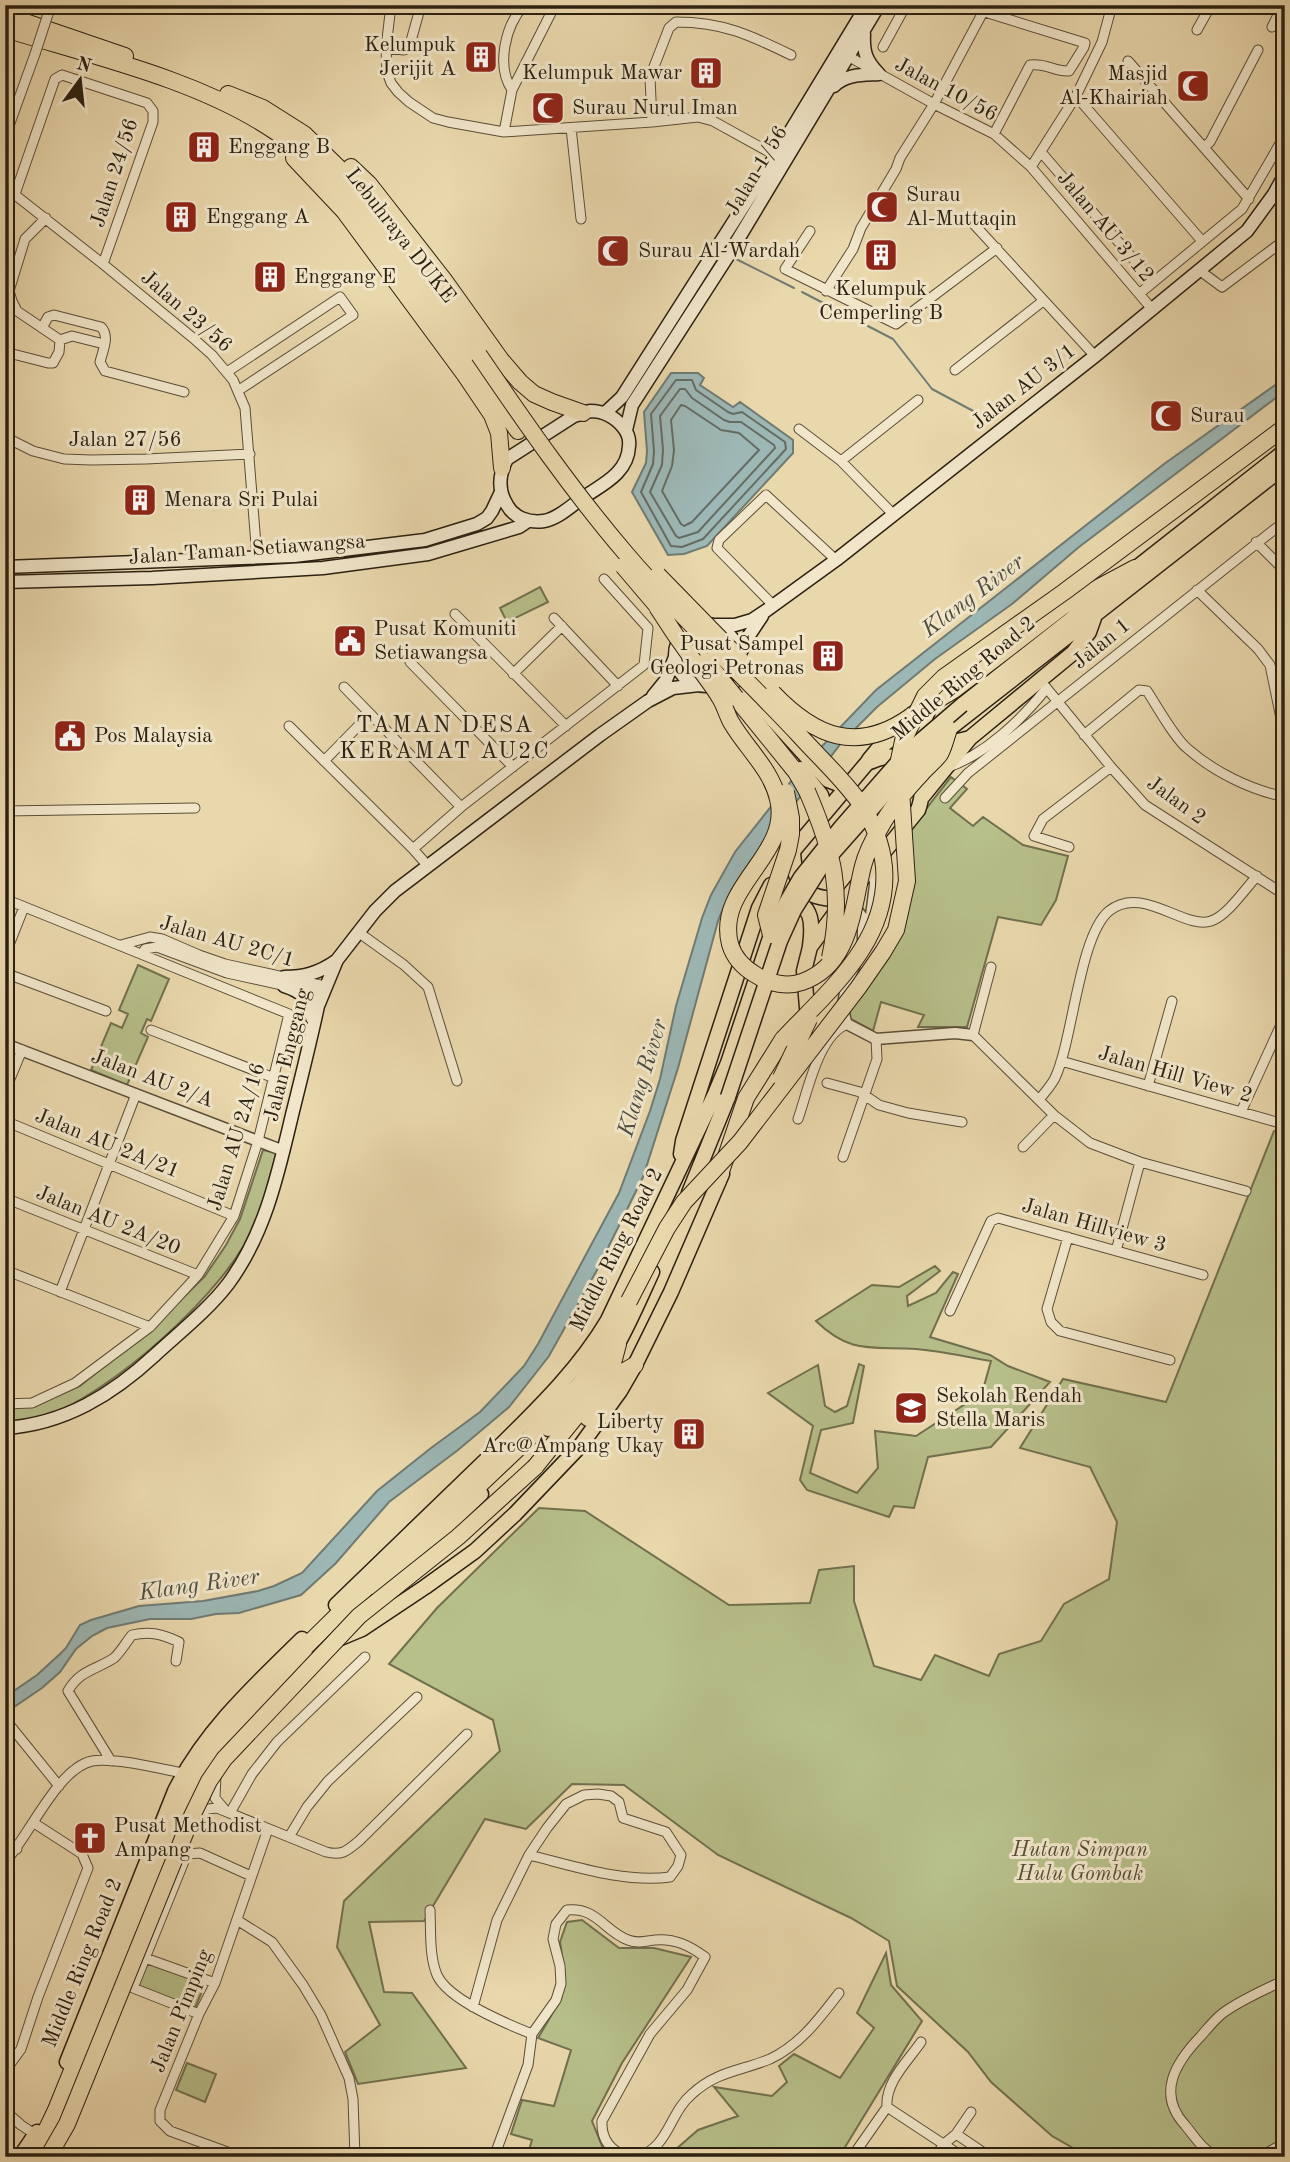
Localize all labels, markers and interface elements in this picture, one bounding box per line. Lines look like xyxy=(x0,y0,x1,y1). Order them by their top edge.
place label: Kelumpuk Jerijit A xyxy=(364,35,456,80)
building icon: Kelumpuk Jerijit A xyxy=(462,38,500,76)
north arrow xyxy=(46,46,116,116)
building icon: Kelumpuk Mawar xyxy=(687,54,725,92)
street label: Jalan 10/56 xyxy=(891,54,1001,126)
text: N xyxy=(74,55,94,77)
place label: Kelumpuk Mawar xyxy=(522,63,682,84)
place label: Masjid Al-Khairiah xyxy=(1059,64,1168,109)
mosque icon: Masjid Al-Khairiah xyxy=(1174,67,1212,105)
mosque icon: Surau Nurul Iman xyxy=(529,89,567,127)
place label: Surau Nurul Iman xyxy=(572,98,738,119)
street label: Jalan 24/56 xyxy=(88,116,142,230)
street label: Jalan 1/56 xyxy=(722,122,792,220)
building icon: Enggang B xyxy=(185,128,223,166)
place label: Enggang B xyxy=(228,137,330,158)
street label: Lebuhraya DUKE xyxy=(341,165,459,307)
street label: Jalan AU 3/12 xyxy=(1053,168,1157,286)
place label: Surau Al-Muttaqin xyxy=(906,185,1017,230)
mosque icon: Surau Al-Muttaqin xyxy=(863,188,901,226)
building icon: Enggang A xyxy=(162,198,200,236)
place label: Enggang A xyxy=(206,207,310,228)
mosque icon: Surau Al-Wardah xyxy=(594,232,632,270)
building icon: Kelumpuk Cemperling B xyxy=(862,236,900,274)
place label: Surau Al-Wardah xyxy=(638,241,800,262)
building icon: Enggang E xyxy=(251,258,289,296)
street label: Jalan 23/56 xyxy=(136,267,236,357)
place label: Enggang E xyxy=(294,267,396,288)
place label: Kelumpuk Cemperling B xyxy=(819,279,943,324)
street label: Jalan AU 3/1 xyxy=(968,340,1080,434)
mosque icon: Surau xyxy=(1147,397,1185,435)
place label: Surau xyxy=(1190,406,1244,427)
street label: Jalan 27/56 xyxy=(68,430,182,451)
building icon: Menara Sri Pulai xyxy=(121,481,159,519)
place label: Menara Sri Pulai xyxy=(164,490,318,511)
street label: Jalan Taman Setiawangsa xyxy=(128,531,366,569)
water label: Klang River xyxy=(917,550,1030,643)
street label: Middle Ring Road 2 xyxy=(888,613,1040,745)
street label: Jalan 1 xyxy=(1069,615,1135,673)
place label: Pusat Komuniti Setiawangsa xyxy=(374,619,516,664)
public building icon: Pusat Komuniti Setiawangsa xyxy=(331,622,369,660)
place label: Pusat Sampel Geologi Petronas xyxy=(650,634,804,679)
building icon: Pusat Sampel Geologi Petronas xyxy=(809,637,847,675)
district label: TAMAN DESA KERAMAT AU2C xyxy=(339,714,551,763)
public building icon: Pos Malaysia xyxy=(51,717,89,755)
place label: Pos Malaysia xyxy=(94,726,213,747)
street label: Jalan 2 xyxy=(1143,773,1209,829)
street label: Jalan AU 2C/1 xyxy=(157,913,297,971)
street label: Jalan Enggang xyxy=(261,986,315,1124)
water label: Klang River xyxy=(614,1016,673,1141)
street label: Jalan Hill View 2 xyxy=(1095,1043,1255,1107)
street label: Jalan AU 2/A xyxy=(88,1046,216,1112)
street label: Jalan AU 2A/16 xyxy=(204,1060,270,1214)
street label: Jalan AU 2A/21 xyxy=(32,1105,182,1183)
street label: Middle Ring Road 2 xyxy=(567,1165,667,1335)
street label: Jalan AU 2A/20 xyxy=(33,1182,183,1260)
street label: Jalan Hillview 3 xyxy=(1019,1195,1169,1257)
place label: Sekolah Rendah Stella Maris xyxy=(936,1386,1082,1431)
school or university icon: Sekolah Rendah Stella Maris xyxy=(892,1389,930,1427)
place label: Liberty Arc@Ampang Ukay xyxy=(482,1412,664,1457)
building icon: Liberty Arc@Ampang Ukay xyxy=(670,1415,708,1453)
water label: Klang River xyxy=(136,1565,262,1606)
place label: Pusat Methodist Ampang xyxy=(114,1816,262,1861)
church icon: Pusat Methodist Ampang xyxy=(71,1819,109,1857)
park label: Hutan Simpan Hulu Gombak xyxy=(1011,1840,1148,1885)
street label: Middle Ring Road 2 xyxy=(39,1875,127,2051)
street label: Jalan Pimping xyxy=(148,1946,216,2076)

